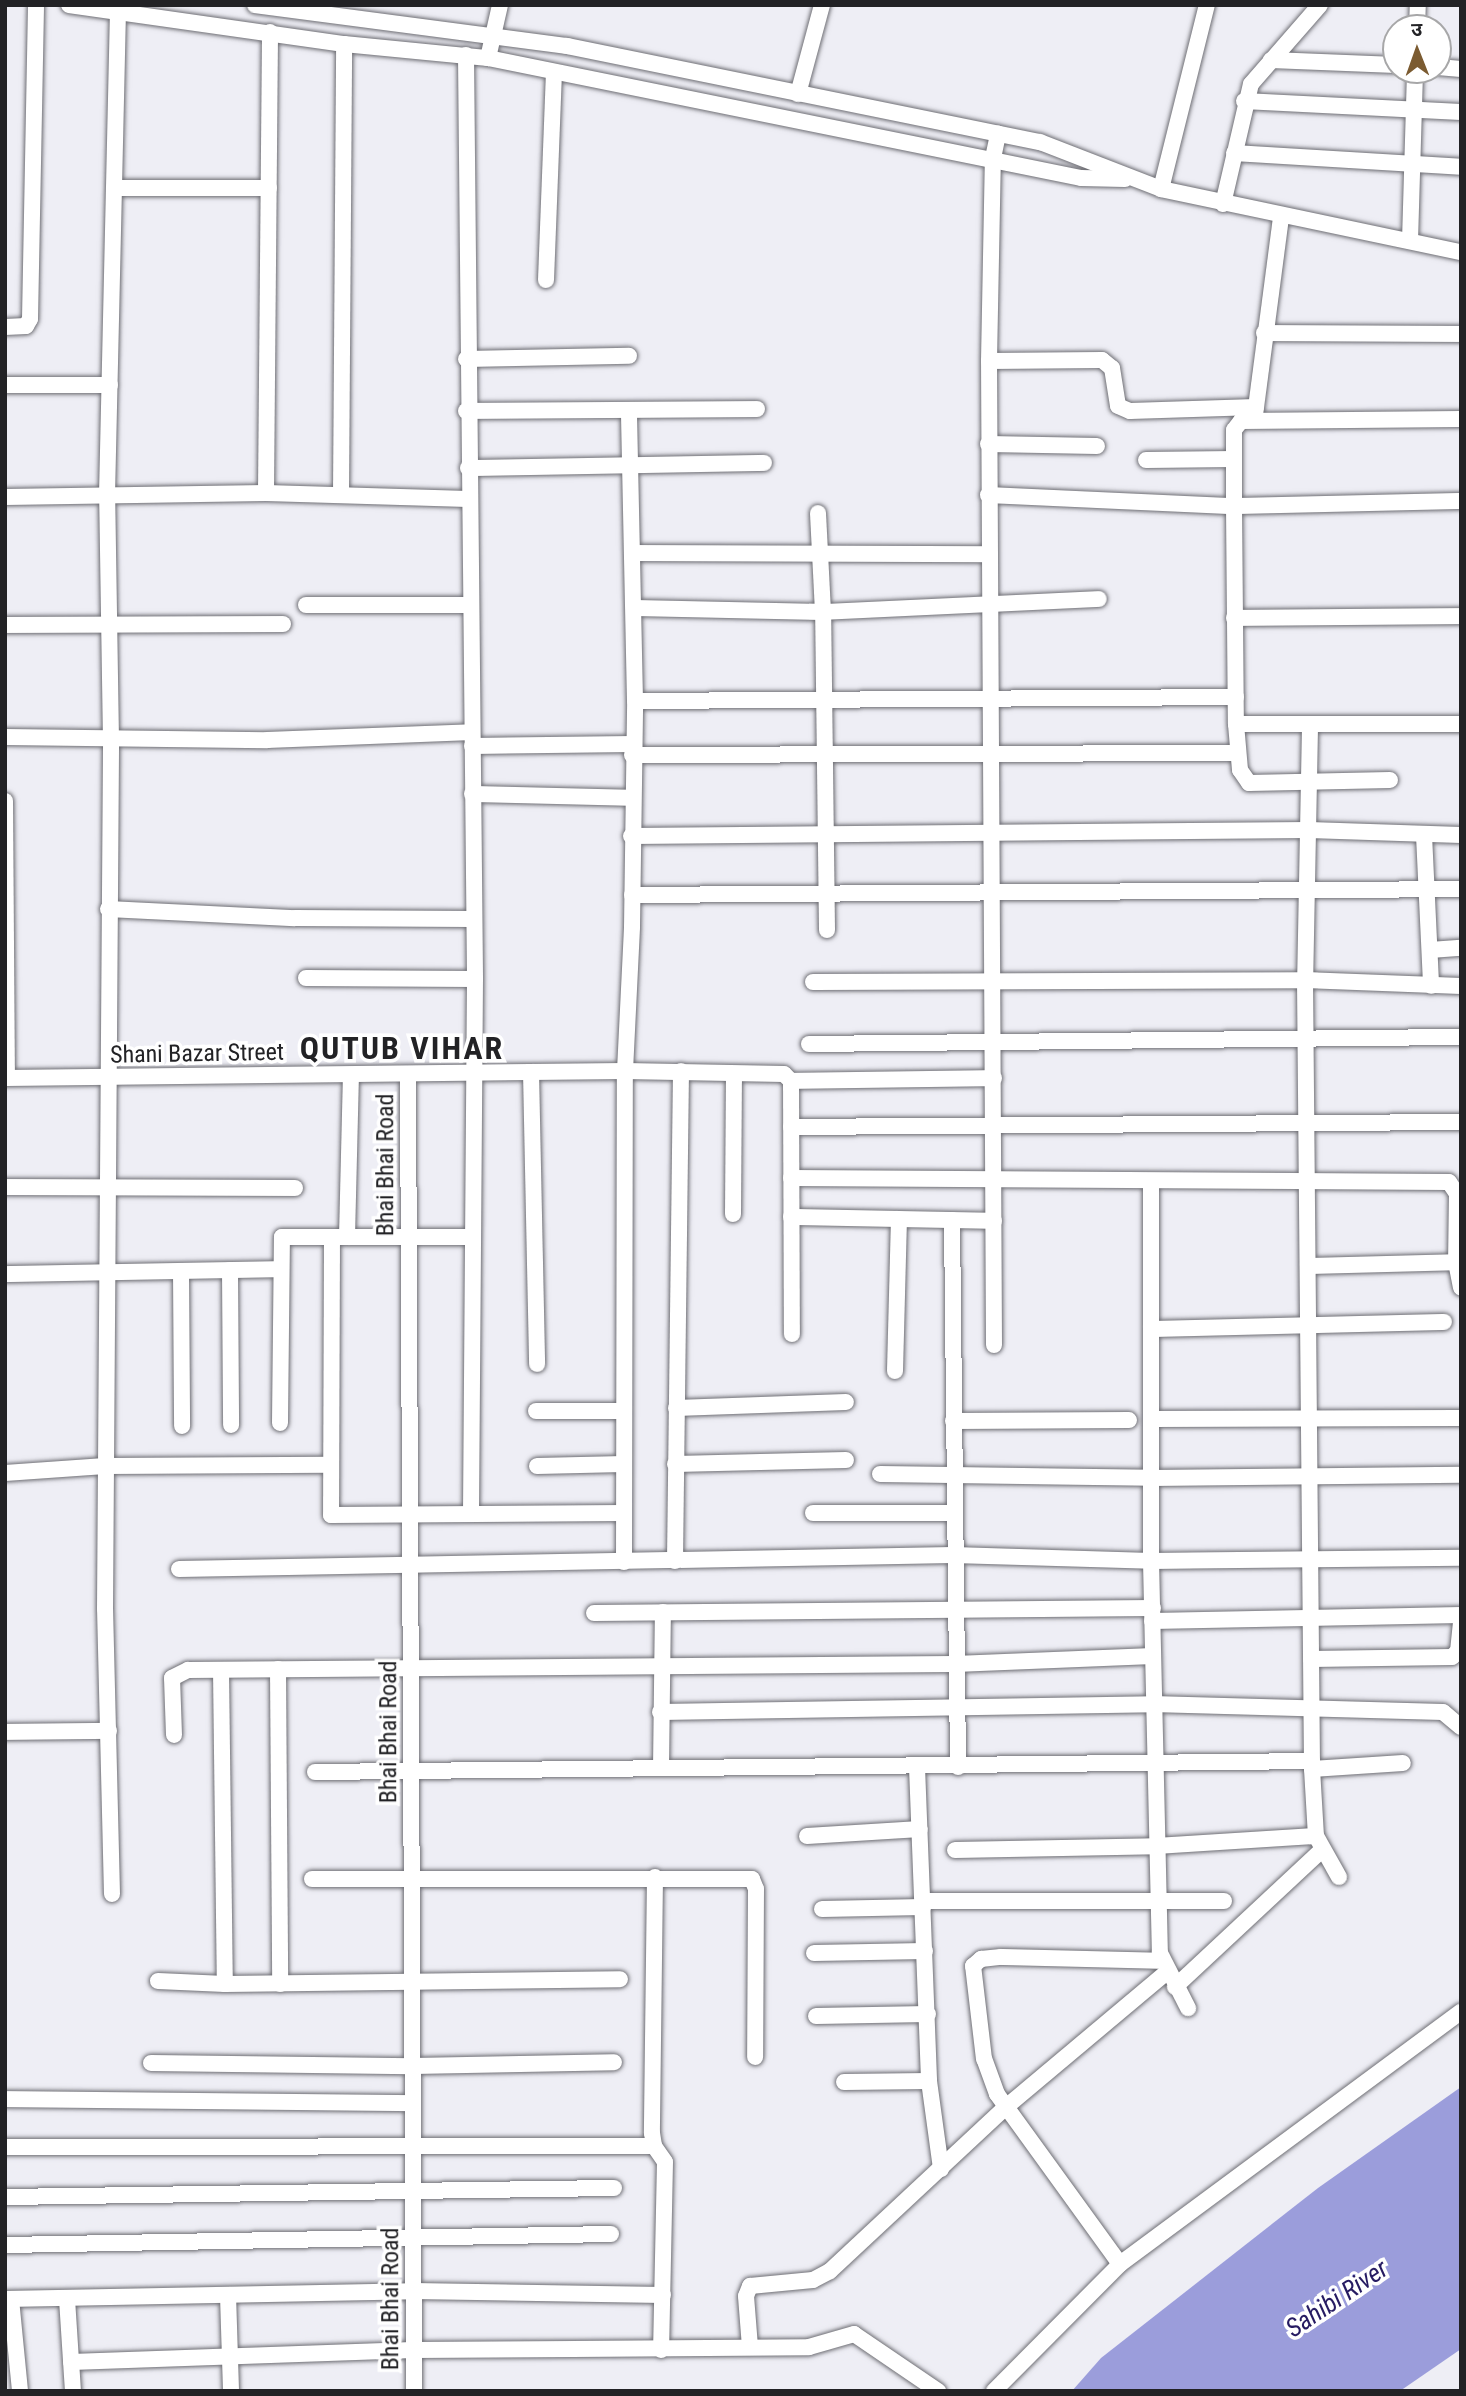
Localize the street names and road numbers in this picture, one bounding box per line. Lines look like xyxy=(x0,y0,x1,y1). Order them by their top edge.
street label: Shani Bazar Street xyxy=(110,1038,284,1070)
street label: Bhai Bhai Road xyxy=(372,1094,400,1236)
street label: Bhai Bhai Road xyxy=(375,1661,403,1803)
street label: Bhai Bhai Road xyxy=(377,2228,405,2370)

